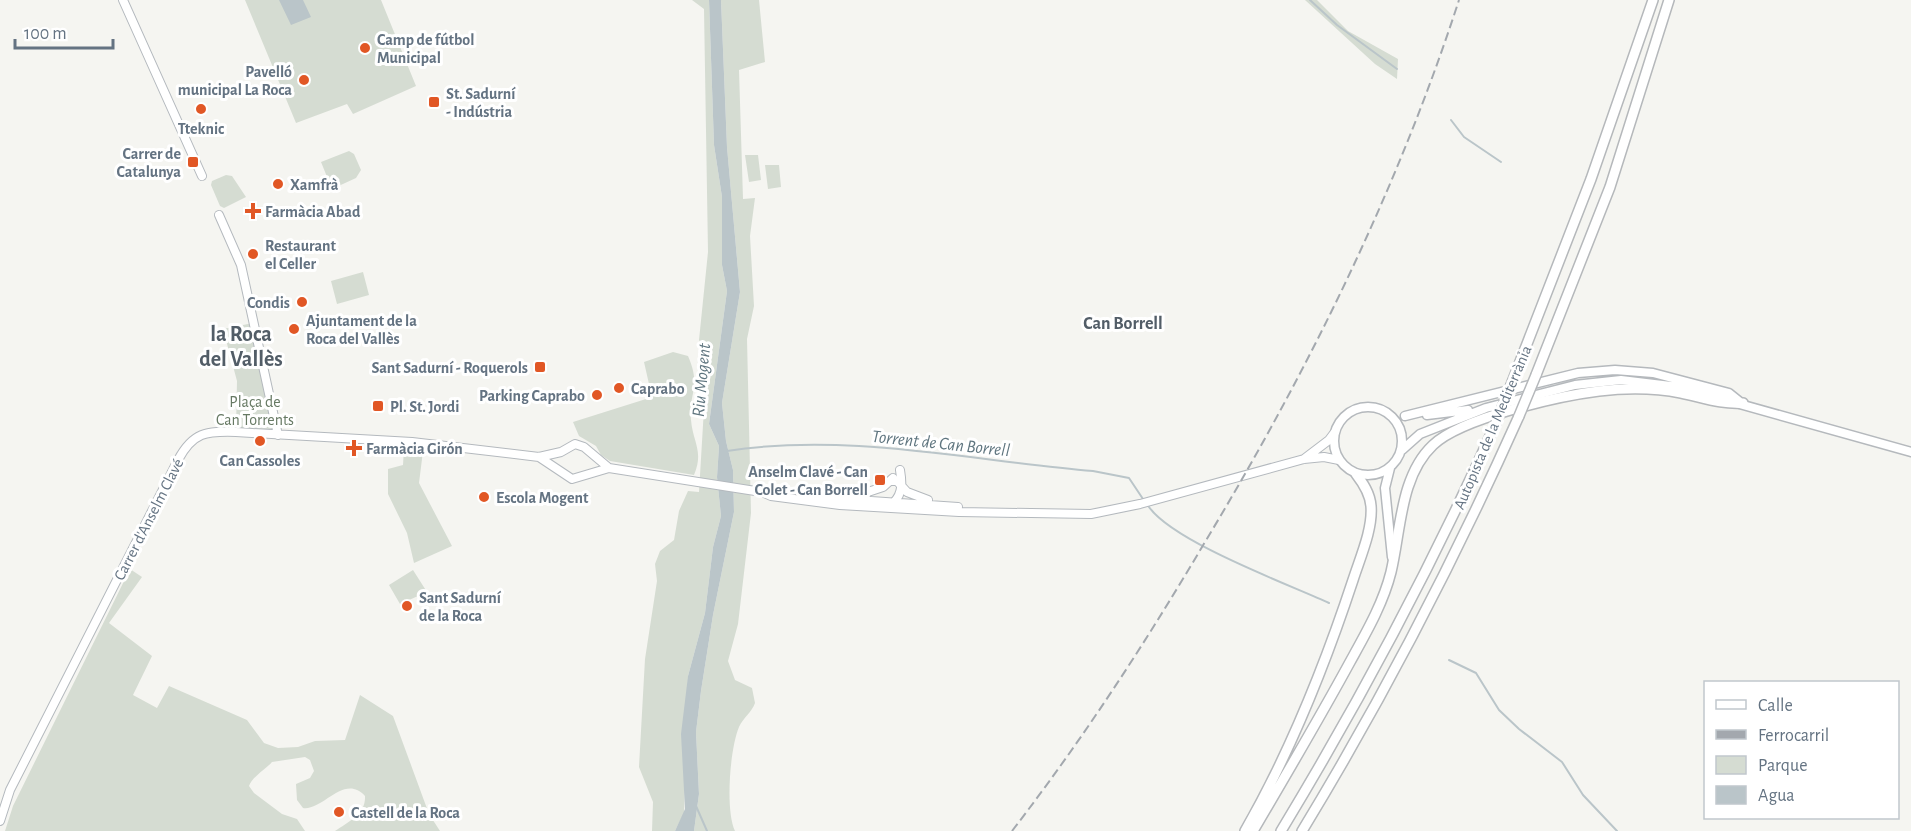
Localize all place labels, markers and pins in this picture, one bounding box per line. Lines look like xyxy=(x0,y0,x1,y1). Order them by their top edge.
place label: Camp de fútbol Municipal xyxy=(377,32,474,66)
marker: Camp de fútbol Municipal xyxy=(358,41,372,55)
place label: Pavelló municipal La Roca xyxy=(178,64,292,98)
marker: Pavelló municipal La Roca xyxy=(297,73,311,87)
place label: St. Sadurní - Indústria xyxy=(446,86,516,120)
marker: St. Sadurní - Indústria xyxy=(427,95,441,109)
marker: Tteknic xyxy=(194,102,208,116)
place label: Tteknic xyxy=(178,121,224,137)
place label: Carrer de Catalunya xyxy=(117,146,181,181)
marker: Carrer de Catalunya xyxy=(186,155,200,169)
marker: Xamfrà xyxy=(271,177,285,191)
place label: Xamfrà xyxy=(290,177,339,193)
marker: Farmàcia Abad xyxy=(246,204,260,218)
place label: Farmàcia Abad xyxy=(265,204,361,220)
place label: Restaurant el Celler xyxy=(265,238,336,272)
marker: Restaurant el Celler xyxy=(246,247,260,261)
place label: Condis xyxy=(247,295,290,311)
marker: Condis xyxy=(295,295,309,309)
place label: Ajuntament de la Roca del Vallès xyxy=(306,313,417,347)
marker: Ajuntament de la Roca del Vallès xyxy=(287,322,301,336)
place label: Sant Sadurní - Roquerols xyxy=(372,360,528,376)
marker: Sant Sadurní - Roquerols xyxy=(533,360,547,374)
marker: Caprabo xyxy=(612,381,626,395)
place label: Caprabo xyxy=(631,381,685,397)
place label: Parking Caprabo xyxy=(479,388,585,404)
marker: Parking Caprabo xyxy=(590,388,604,402)
marker: Pl. St. Jordi xyxy=(371,399,385,413)
place label: Pl. St. Jordi xyxy=(390,399,459,415)
marker: Can Cassoles xyxy=(253,434,267,448)
marker: Farmàcia Girón xyxy=(347,441,361,455)
place label: Farmàcia Girón xyxy=(366,441,463,457)
place label: Can Cassoles xyxy=(220,453,300,469)
place label: Anselm Clavé - Can Colet - Can Borrell xyxy=(748,464,868,498)
marker: Anselm Clavé - Can Colet - Can Borrell xyxy=(873,473,887,487)
marker: Escola Mogent xyxy=(477,490,491,504)
place label: Escola Mogent xyxy=(496,490,589,506)
place label: Sant Sadurní de la Roca xyxy=(419,590,502,624)
marker: Sant Sadurní de la Roca xyxy=(400,599,414,613)
marker: Castell de la Roca xyxy=(332,805,346,819)
place label: Castell de la Roca xyxy=(351,805,460,821)

